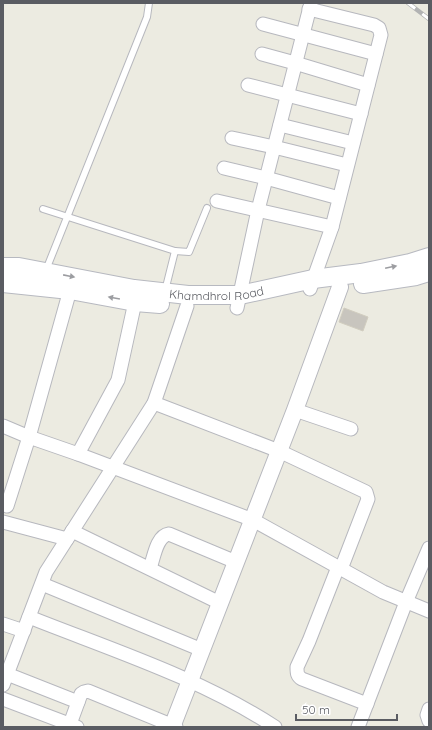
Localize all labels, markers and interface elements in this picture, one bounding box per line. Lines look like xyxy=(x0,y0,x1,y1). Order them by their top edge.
one-way arrow xyxy=(385,263,397,269)
one-way arrow xyxy=(63,273,75,279)
street label: Khamdhrol Road xyxy=(169,283,265,303)
one-way arrow xyxy=(108,295,120,301)
scale bar xyxy=(296,696,397,722)
text: 50 m xyxy=(302,702,330,717)

